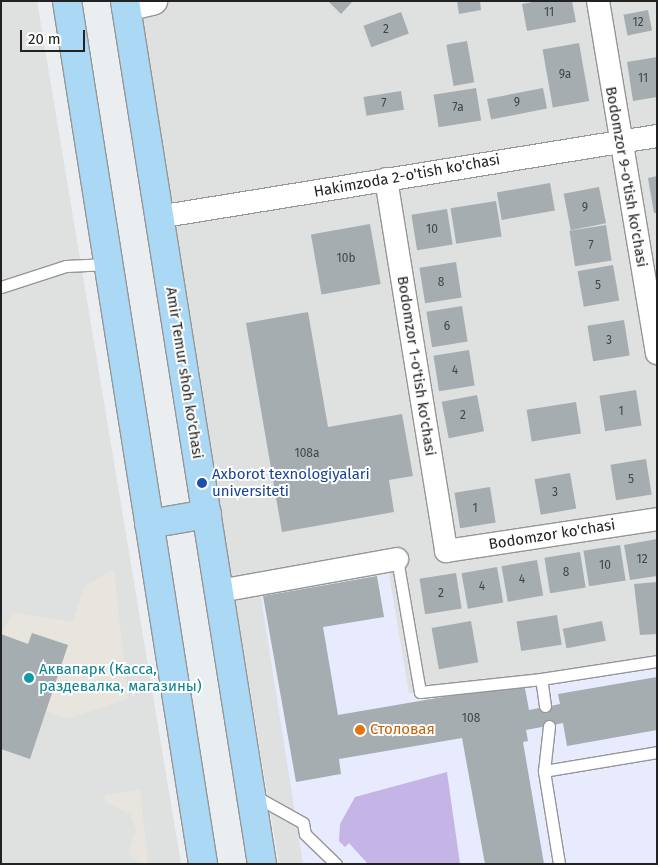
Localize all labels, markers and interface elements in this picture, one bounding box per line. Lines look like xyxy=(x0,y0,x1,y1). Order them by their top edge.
house number: 11 xyxy=(544,6,554,20)
house number: 12 xyxy=(632,16,644,30)
scale bar xyxy=(22,20,88,52)
house number: 2 xyxy=(383,23,389,37)
text: 20 m xyxy=(28,30,61,48)
house number: 9a xyxy=(559,68,571,82)
house number: 11 xyxy=(638,72,648,86)
street label: Bodomzor 9-o'tish ko'chasi xyxy=(601,85,651,269)
house number: 9 xyxy=(514,96,520,110)
house number: 7 xyxy=(381,97,387,111)
house number: 7a xyxy=(452,101,464,115)
street label: Hakimzoda 2-o'tish ko'chasi xyxy=(312,151,502,201)
house number: 9 xyxy=(582,201,588,215)
house number: 10 xyxy=(426,223,438,237)
house number: 7 xyxy=(588,239,594,253)
house number: 10b xyxy=(336,252,356,266)
street label: Bodomzor 1-o'tish ko'chasi xyxy=(393,275,439,457)
house number: 8 xyxy=(438,276,444,290)
house number: 5 xyxy=(595,279,601,293)
street label: Amir Temur shoh ko'chasi xyxy=(162,286,206,460)
house number: 6 xyxy=(444,320,450,334)
house number: 3 xyxy=(606,334,612,348)
house number: 4 xyxy=(452,364,458,378)
house number: 1 xyxy=(618,405,624,419)
house number: 2 xyxy=(460,409,466,423)
house number: 108a xyxy=(294,447,320,461)
place label: Axborot texnologiyalari universiteti xyxy=(212,465,370,500)
house number: 5 xyxy=(628,473,634,487)
marker: Axborot texnologiyalari universiteti xyxy=(196,477,208,489)
house number: 3 xyxy=(552,486,558,500)
house number: 1 xyxy=(472,502,478,516)
street label: Bodomzor ko'chasi xyxy=(487,516,617,554)
house number: 12 xyxy=(636,553,648,567)
house number: 10 xyxy=(599,559,611,573)
house number: 8 xyxy=(563,566,569,580)
house number: 4 xyxy=(519,573,525,587)
house number: 4 xyxy=(479,580,485,594)
house number: 2 xyxy=(438,587,444,601)
place label: Аквапарк (Касса, раздевалка, магазины) xyxy=(39,660,202,695)
marker: Аквапарк (Касса, раздевалка, магазины) xyxy=(23,672,35,684)
house number: 108 xyxy=(462,712,480,726)
place label: Столовая xyxy=(370,721,435,739)
marker: Столовая xyxy=(354,724,366,736)

